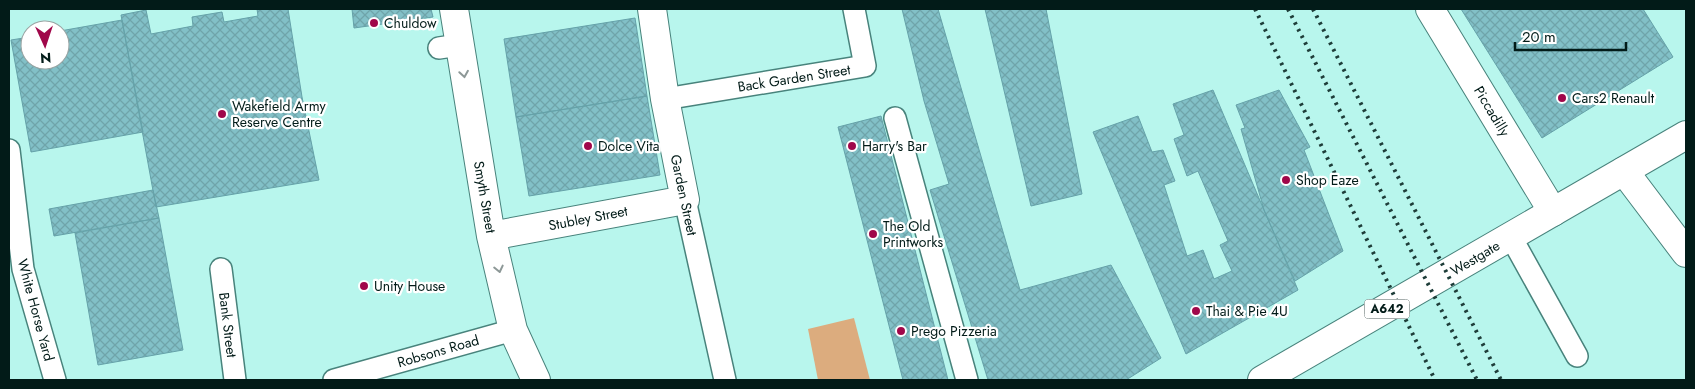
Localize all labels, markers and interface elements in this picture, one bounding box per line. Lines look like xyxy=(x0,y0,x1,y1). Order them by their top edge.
place label: Chuldow xyxy=(384,13,437,33)
marker: Chuldow xyxy=(368,17,380,29)
north arrow xyxy=(20,20,70,70)
scale bar xyxy=(1515,20,1626,52)
text: 20 m xyxy=(1522,26,1556,48)
text: N xyxy=(40,48,52,68)
street label: Back Garden Street xyxy=(736,59,853,97)
one-way arrow xyxy=(458,70,468,79)
street label: Piccadilly xyxy=(1469,82,1515,141)
place label: Cars2 Renault xyxy=(1572,88,1655,108)
marker: Cars2 Renault xyxy=(1556,92,1568,104)
place label: Wakefield Army Reserve Centre xyxy=(232,96,326,132)
marker: Wakefield Army Reserve Centre xyxy=(216,108,228,120)
place label: Dolce Vita xyxy=(598,136,659,156)
place label: Harry's Bar xyxy=(862,136,927,156)
marker: Dolce Vita xyxy=(582,140,594,152)
marker: Harry's Bar xyxy=(846,140,858,152)
street label: Garden Street xyxy=(666,153,702,238)
street label: Smyth Street xyxy=(469,159,501,235)
place label: Shop Eaze xyxy=(1296,170,1359,190)
marker: Shop Eaze xyxy=(1280,174,1292,186)
street label: Stubley Street xyxy=(547,200,630,235)
place label: The Old Printworks xyxy=(883,216,943,252)
marker: The Old Printworks xyxy=(867,228,879,240)
street label: Westgate xyxy=(1447,235,1503,281)
street label: White Horse Yard xyxy=(13,257,59,363)
one-way arrow xyxy=(493,264,504,273)
place label: Unity House xyxy=(374,276,445,296)
marker: Unity House xyxy=(358,280,370,292)
street label: Bank Street xyxy=(214,291,242,359)
road number: A642 xyxy=(1364,300,1410,318)
place label: Thai & Pie 4U xyxy=(1206,301,1288,321)
marker: Thai & Pie 4U xyxy=(1190,305,1202,317)
place label: Prego Pizzeria xyxy=(911,321,997,341)
marker: Prego Pizzeria xyxy=(895,325,907,337)
street label: Robsons Road xyxy=(395,330,481,372)

